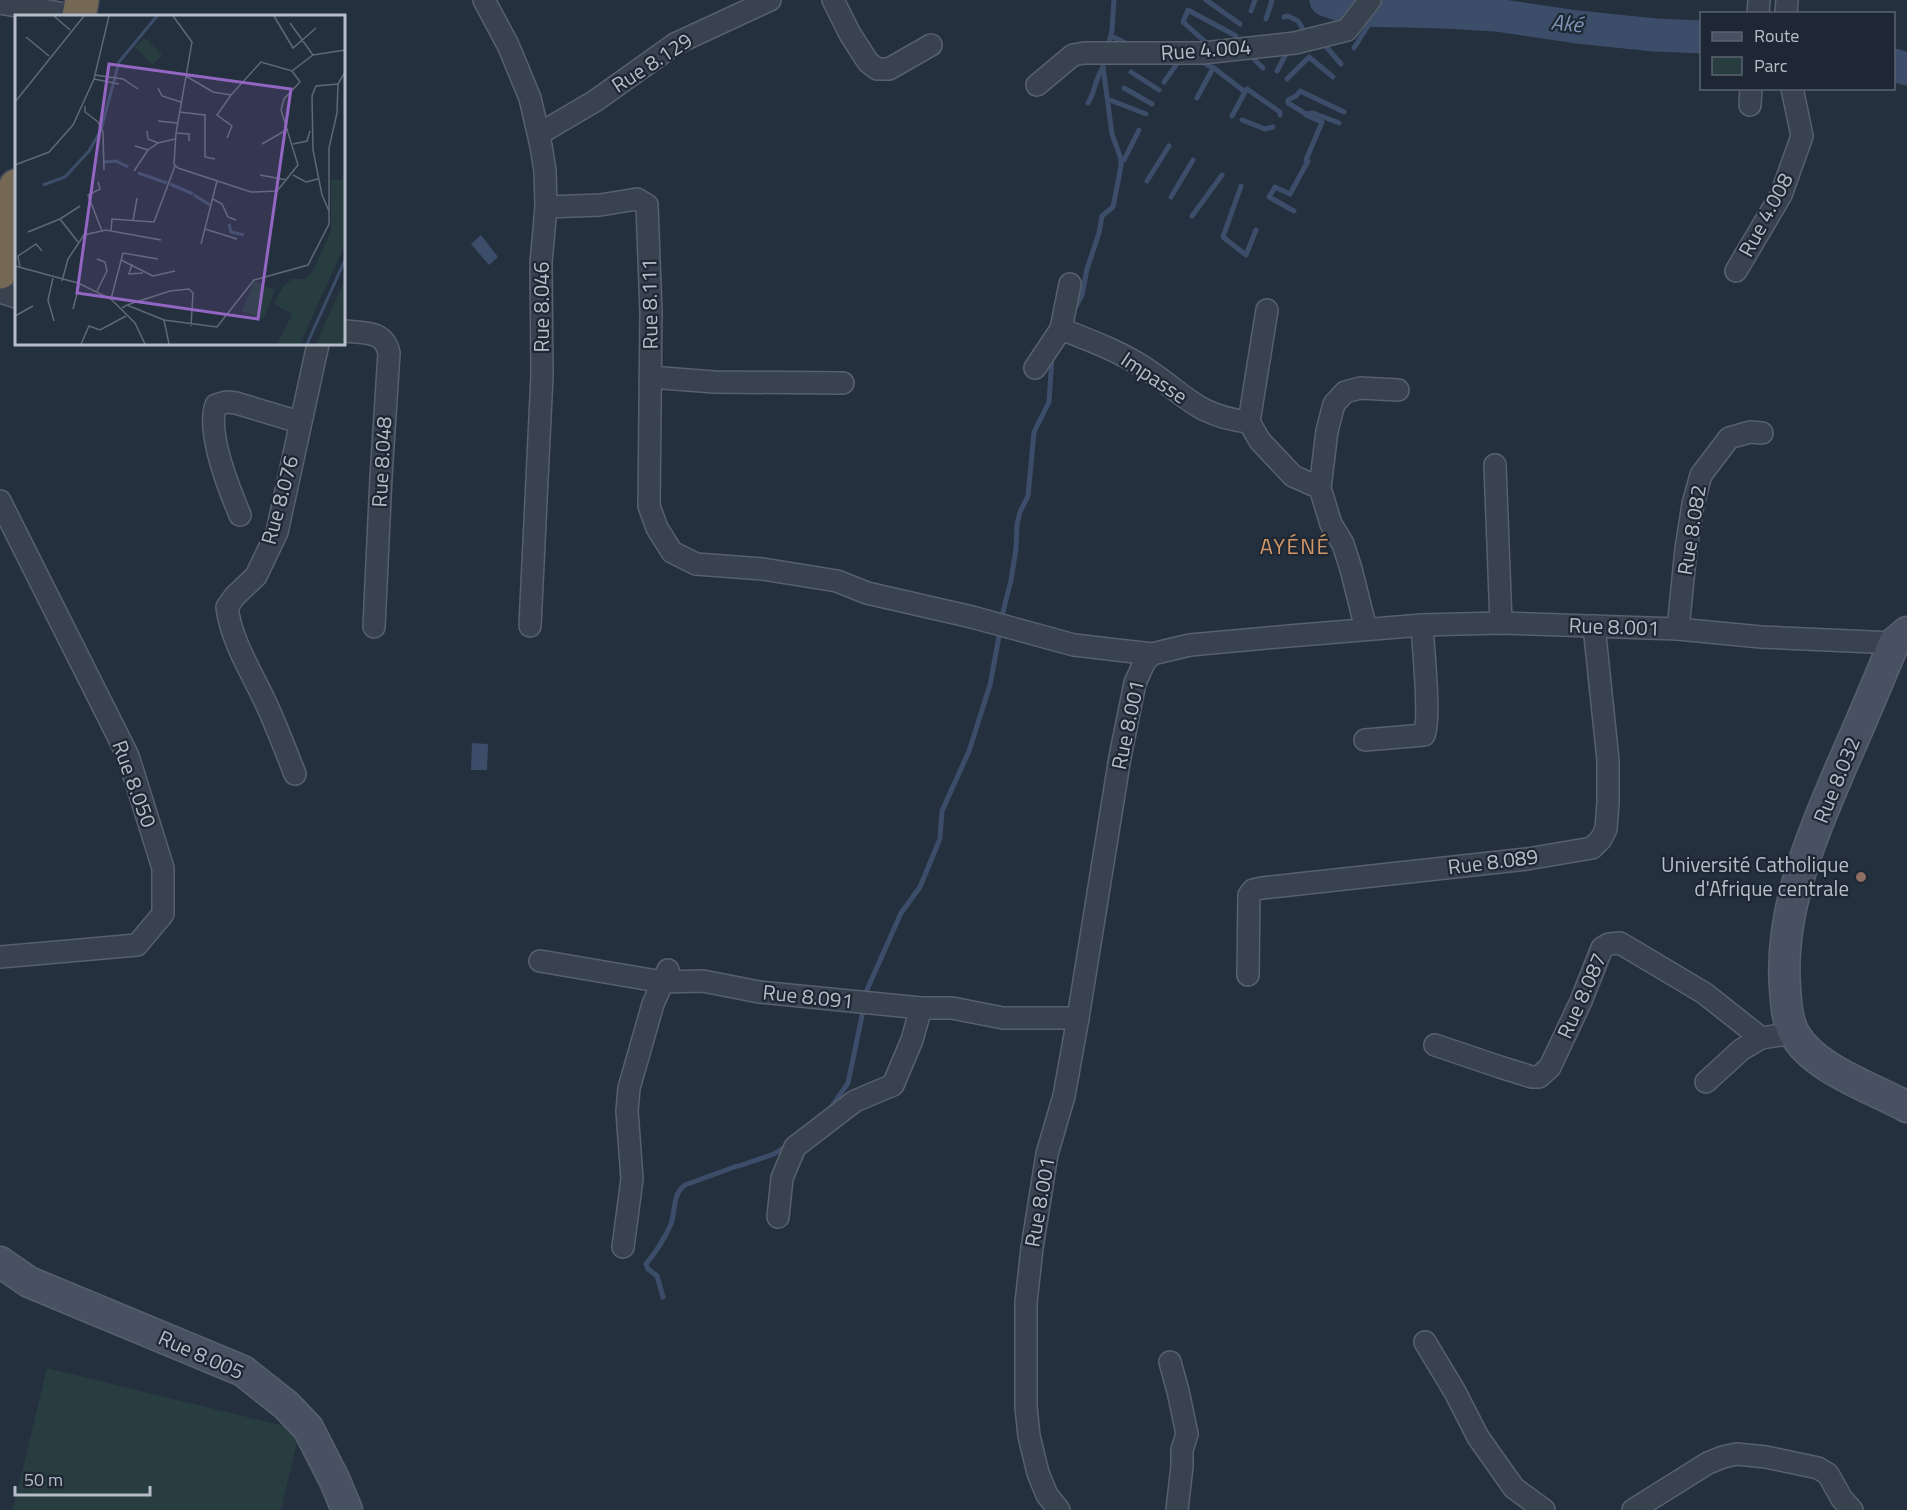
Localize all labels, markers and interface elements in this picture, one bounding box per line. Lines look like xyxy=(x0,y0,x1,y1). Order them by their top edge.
water label: Aké xyxy=(1549,4,1586,42)
legend xyxy=(1700,12,1895,90)
inset map xyxy=(15,15,345,345)
text: Route xyxy=(1754,22,1799,49)
street label: Rue 8.129 xyxy=(605,24,698,100)
street label: Rue 4.004 xyxy=(1160,30,1252,68)
text: Parc xyxy=(1754,52,1788,79)
street label: Rue 4.008 xyxy=(1730,167,1801,262)
street label: Rue 8.111 xyxy=(632,258,666,350)
street label: Rue 8.046 xyxy=(525,262,557,352)
street label: Impasse xyxy=(1115,343,1194,411)
street label: Rue 8.048 xyxy=(363,416,399,508)
street label: Rue 8.076 xyxy=(252,452,306,548)
street label: Rue 8.082 xyxy=(1668,482,1714,577)
district label: AYÉNÉ xyxy=(1260,529,1330,563)
street label: Rue 8.001 xyxy=(1568,608,1660,644)
street label: Rue 8.001 xyxy=(1102,677,1152,773)
street label: Rue 8.032 xyxy=(1804,732,1868,828)
street label: Rue 8.050 xyxy=(104,736,166,832)
street label: Rue 8.089 xyxy=(1446,840,1540,882)
place label: Université Catholique d'Afrique centrale xyxy=(1661,848,1849,904)
marker: Université Catholique d'Afrique centrale xyxy=(1854,870,1868,884)
street label: Rue 8.087 xyxy=(1548,948,1614,1044)
street label: Rue 8.091 xyxy=(761,975,855,1017)
street label: Rue 8.001 xyxy=(1015,1154,1063,1249)
street label: Rue 8.005 xyxy=(153,1321,249,1387)
scale bar xyxy=(15,1459,150,1497)
text: 50 m xyxy=(24,1466,63,1493)

